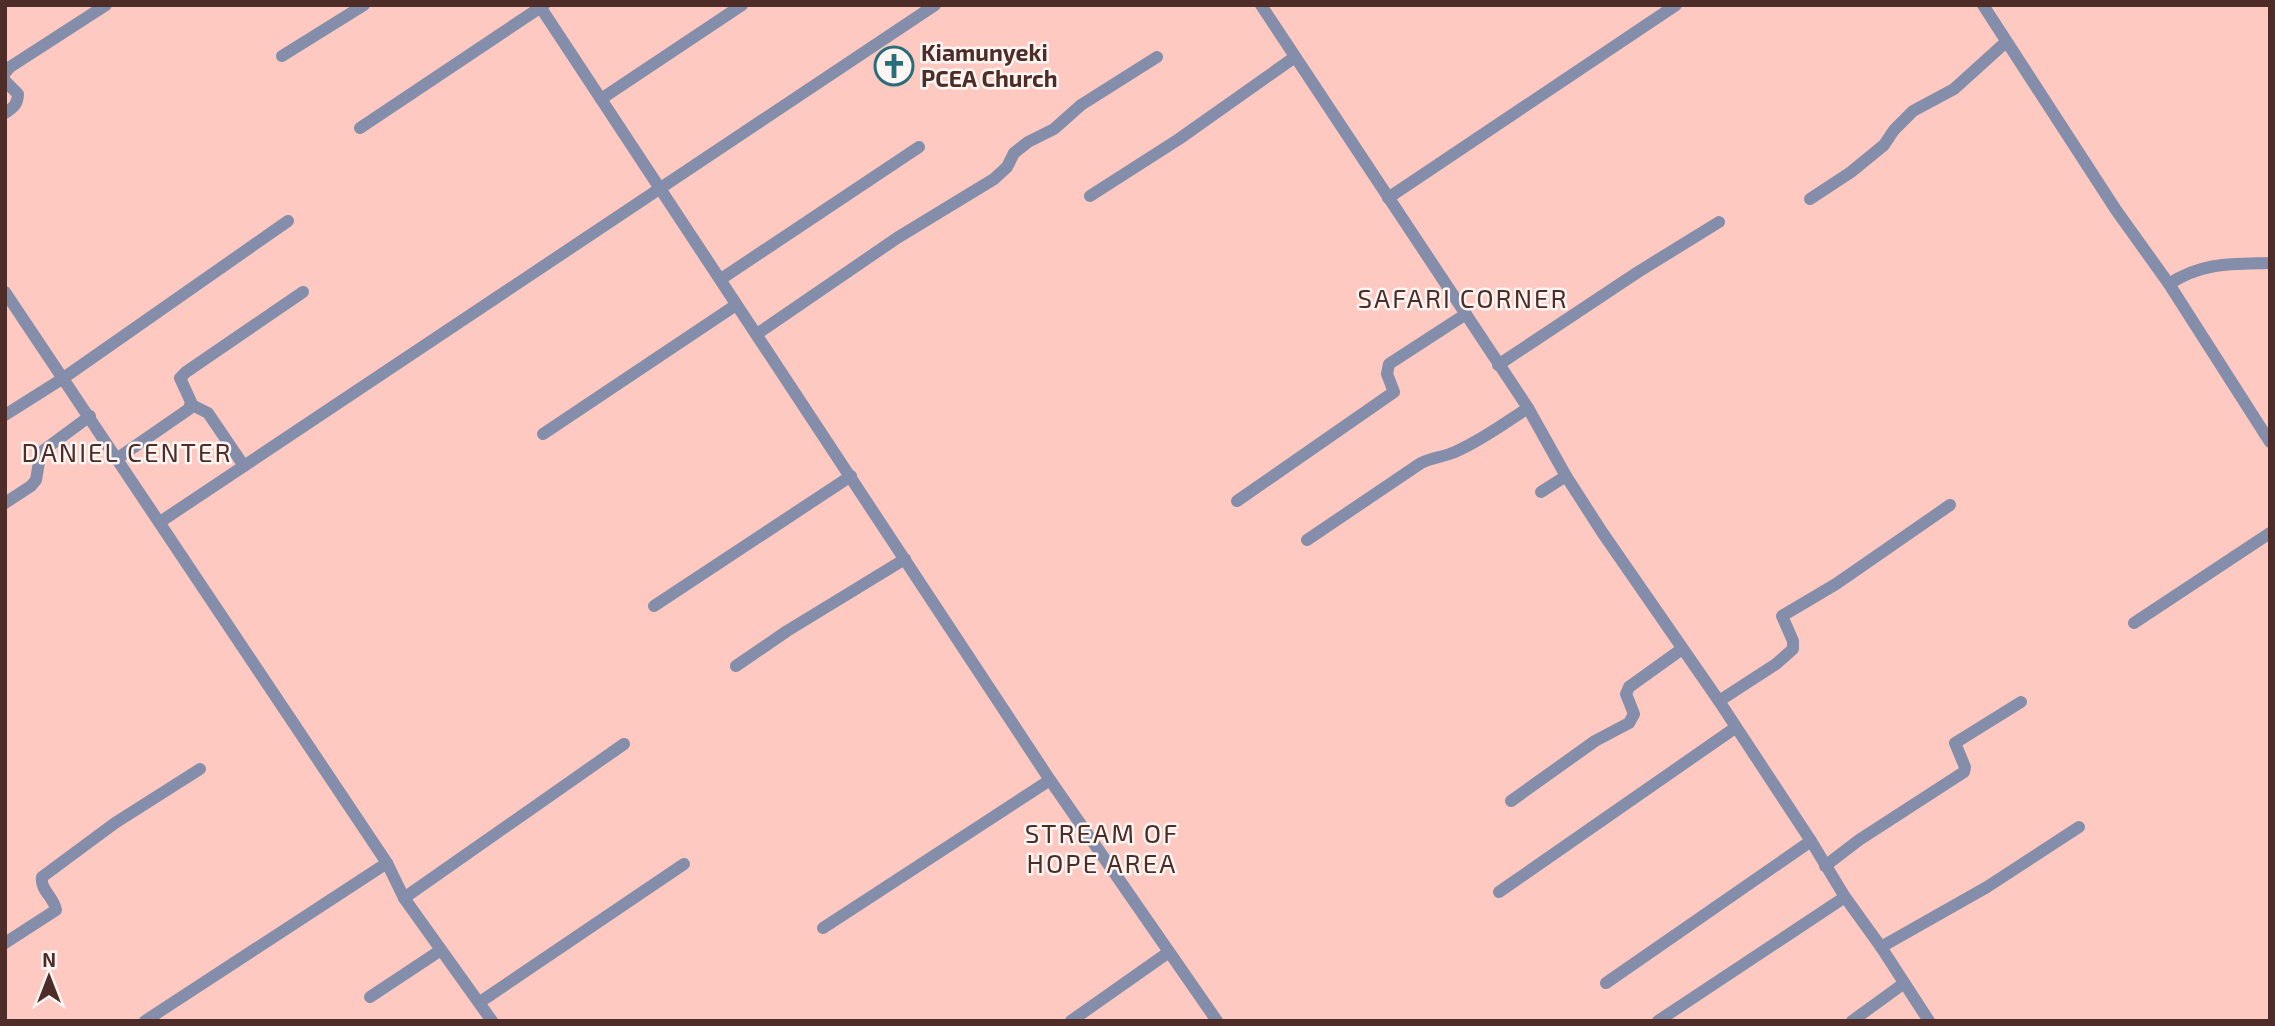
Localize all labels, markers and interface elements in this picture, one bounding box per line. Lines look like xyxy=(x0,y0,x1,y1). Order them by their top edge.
place label: Kiamunyeki PCEA Church xyxy=(921,38,1058,92)
church icon: Kiamunyeki PCEA Church xyxy=(873,45,915,87)
district label: SAFARI CORNER xyxy=(1357,282,1569,313)
district label: DANIEL CENTER xyxy=(21,436,233,467)
district label: STREAM OF HOPE AREA xyxy=(1025,817,1179,878)
north arrow xyxy=(14,942,84,1012)
text: N xyxy=(42,948,56,971)

